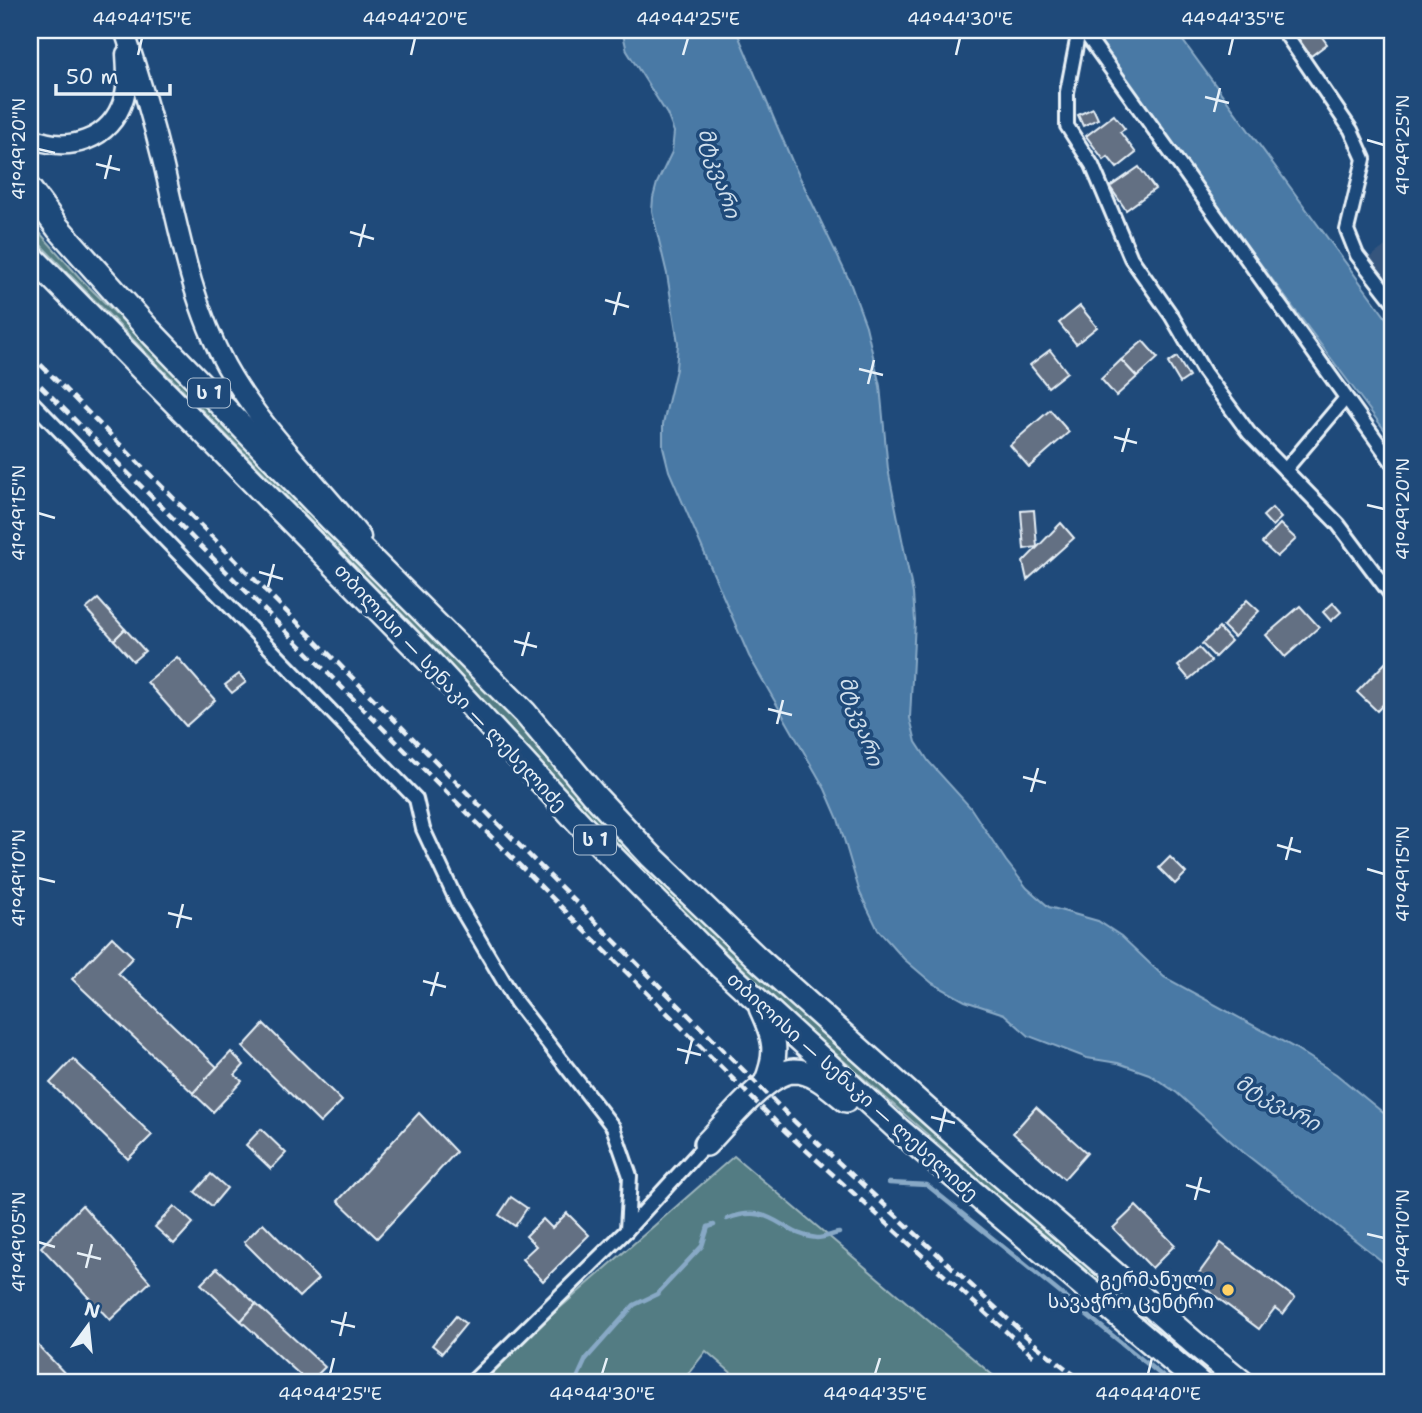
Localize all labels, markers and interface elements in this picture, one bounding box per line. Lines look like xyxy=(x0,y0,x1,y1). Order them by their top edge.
text: 44°44'15"E xyxy=(92,7,192,31)
text: 44°44'20"E xyxy=(362,7,468,31)
text: 44°44'25"E xyxy=(636,7,740,31)
text: 44°44'30"E xyxy=(907,7,1013,31)
text: 44°44'35"E xyxy=(1181,7,1285,31)
scale bar xyxy=(56,52,170,96)
text: 50 m xyxy=(66,63,119,91)
text: 41°49'25"N xyxy=(1391,94,1415,196)
text: 41°49'20"N xyxy=(7,98,31,200)
water label: მტკვარი xyxy=(691,125,747,222)
road number: ს 1 xyxy=(188,379,230,408)
text: 41°49'20"N xyxy=(1391,458,1415,560)
text: 41°49'15"N xyxy=(7,465,31,561)
street label: თბილისი — სენაკი — ლესელიძე xyxy=(329,558,572,817)
water label: მტკვარი xyxy=(833,673,890,770)
road number: ს 1 xyxy=(574,826,616,854)
text: 41°49'15"N xyxy=(1391,826,1415,922)
text: 41°49'10"N xyxy=(7,829,31,927)
street label: თბილისი — სენაკი — ლესელიძე xyxy=(722,967,984,1206)
water label: მტკვარი xyxy=(1231,1068,1326,1138)
text: 41°49'10"N xyxy=(1391,1189,1415,1287)
text: 41°49'05"N xyxy=(7,1191,31,1293)
place label: გერმანული სავაჭრო ცენტრი xyxy=(1048,1267,1214,1314)
marker: გერმანული სავაჭრო ცენტრი xyxy=(1220,1282,1236,1298)
north arrow xyxy=(52,1290,122,1360)
text: N xyxy=(82,1296,103,1324)
text: 44°44'25"E xyxy=(278,1382,382,1406)
text: 44°44'30"E xyxy=(549,1382,655,1406)
text: 44°44'35"E xyxy=(823,1382,927,1406)
text: 44°44'40"E xyxy=(1095,1382,1201,1406)

